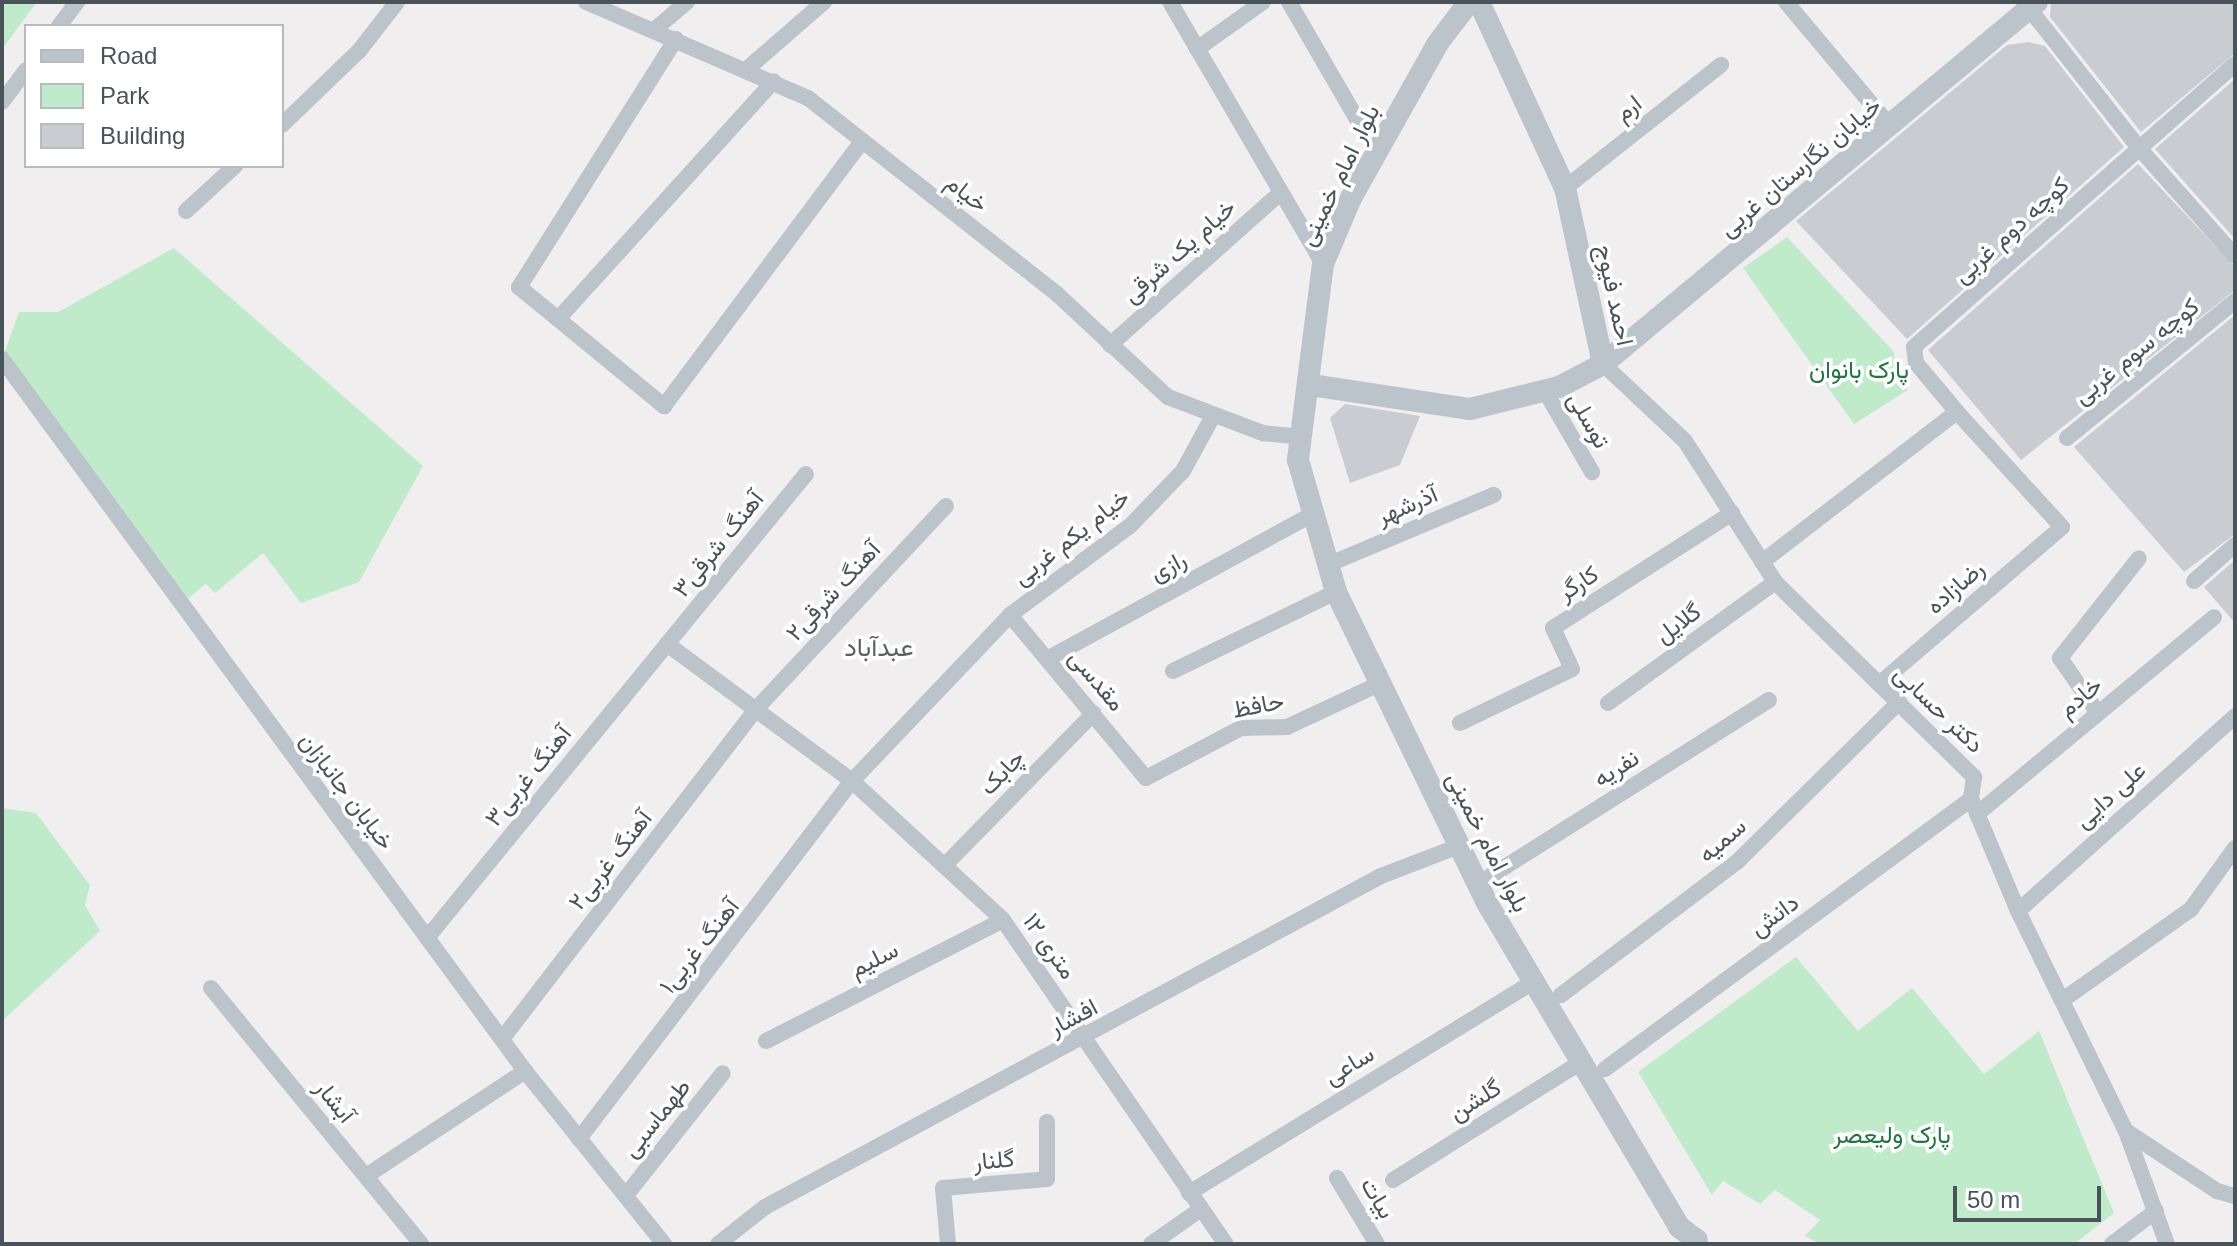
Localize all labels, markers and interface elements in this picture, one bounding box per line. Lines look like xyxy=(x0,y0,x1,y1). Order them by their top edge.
legend xyxy=(24,24,284,168)
text: Road xyxy=(100,42,157,69)
text: Park xyxy=(100,82,149,109)
street label: ارم xyxy=(1609,89,1647,127)
street label: خیابان نگارستان غربی xyxy=(1713,91,1887,243)
street label: بلوار امام خمینی xyxy=(1292,100,1386,250)
text: Building xyxy=(100,122,185,149)
street label: خیام xyxy=(940,168,994,218)
street label: کوچه دوم غربی xyxy=(1947,171,2075,289)
street label: خیام یک شرقی xyxy=(1117,193,1241,309)
street label: احمد فیوج xyxy=(1590,242,1640,348)
street label: کوچه سوم غربی xyxy=(2067,292,2205,410)
park label: پارک بانوان xyxy=(1809,356,1909,384)
street label: توسلی xyxy=(1561,387,1617,453)
street label: آذرشهر xyxy=(1372,479,1442,531)
street label: خیام یکم غربی xyxy=(1007,483,1135,591)
street label: آهنگ شرقی۳ xyxy=(666,485,770,603)
street label: آهنگ شرقی۲ xyxy=(780,535,886,647)
street label: رازی xyxy=(1145,545,1191,587)
street label: رضازاده xyxy=(1920,554,1990,620)
street label: کارگر xyxy=(1552,559,1604,607)
street label: گلایل xyxy=(1650,597,1706,649)
district label: عبدآباد xyxy=(844,632,914,664)
street label: مقدسی xyxy=(1063,643,1131,717)
street label: دکتر حسابی xyxy=(1888,659,1990,759)
street label: خادم xyxy=(2052,671,2108,723)
street label: حافظ xyxy=(1230,686,1286,724)
street label: آهنگ غربی۳ xyxy=(479,720,577,832)
street label: خیابان جانبازان xyxy=(294,727,400,855)
street label: چابک xyxy=(974,743,1030,801)
street label: نفریه xyxy=(1588,743,1644,793)
street label: علی دایی xyxy=(2068,756,2152,834)
street label: بلوار امام خمینی xyxy=(1440,767,1536,917)
street label: آهنگ غربی۲ xyxy=(562,805,658,915)
street label: سمیه xyxy=(1692,811,1752,869)
street label: دانش xyxy=(1744,888,1804,942)
street label: آهنگ غربی۱ xyxy=(653,893,745,999)
street label: ۱۲ متری xyxy=(1017,908,1083,984)
street label: سلیم xyxy=(845,935,903,983)
street label: افشار xyxy=(1044,992,1102,1042)
street label: ساعی xyxy=(1319,1039,1379,1091)
street label: طهماسبی xyxy=(616,1073,696,1163)
street label: گلشن xyxy=(1444,1073,1506,1127)
street label: آبشار xyxy=(309,1074,361,1128)
park label: پارک ولیعصر xyxy=(1833,1121,1951,1149)
street label: گلنار xyxy=(972,1144,1016,1176)
scale bar xyxy=(1957,1170,2105,1220)
street label: بیات xyxy=(1355,1172,1401,1224)
text: 50 m xyxy=(1967,1186,2020,1213)

